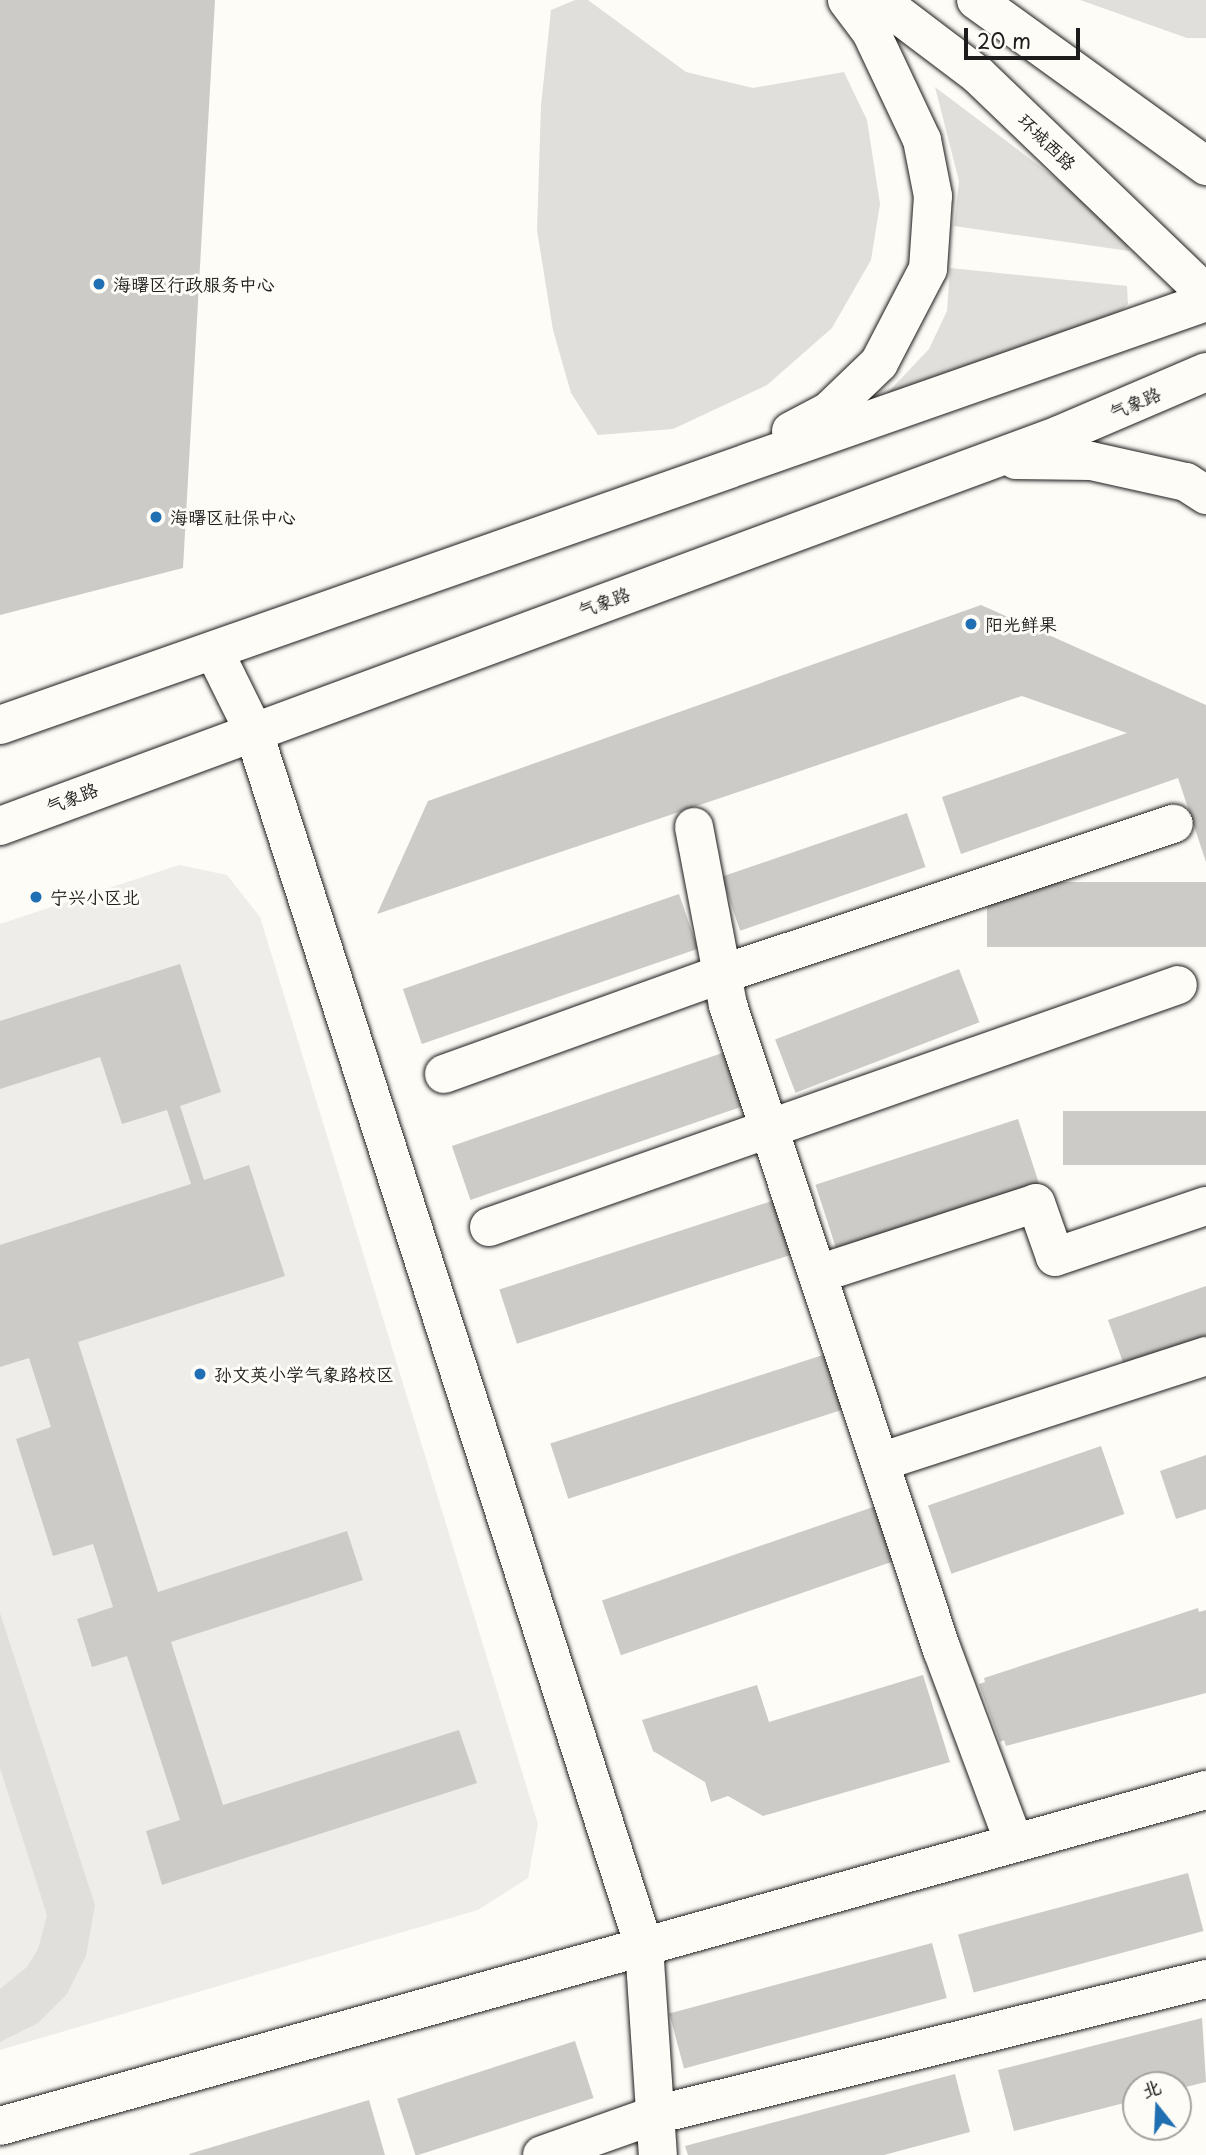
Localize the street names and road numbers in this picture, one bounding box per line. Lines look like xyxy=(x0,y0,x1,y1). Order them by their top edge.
street label: 环城西路 xyxy=(1014,109,1080,175)
street label: 气象路 xyxy=(1106,383,1164,423)
street label: 气象路 xyxy=(575,583,633,621)
street label: 气象路 xyxy=(43,778,101,818)

